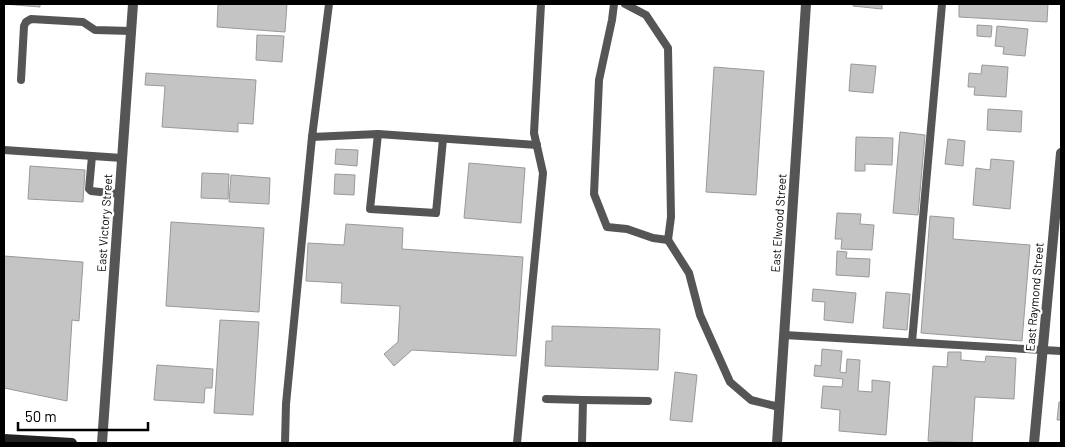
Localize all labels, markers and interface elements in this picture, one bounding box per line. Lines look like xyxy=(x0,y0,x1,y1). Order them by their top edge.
street label: East Victory Street xyxy=(94,173,114,273)
street label: East Elwood Street xyxy=(768,173,788,273)
street label: East Raymond Street xyxy=(1022,242,1046,352)
scale bar xyxy=(18,400,148,432)
text: 50 m xyxy=(25,407,57,425)

